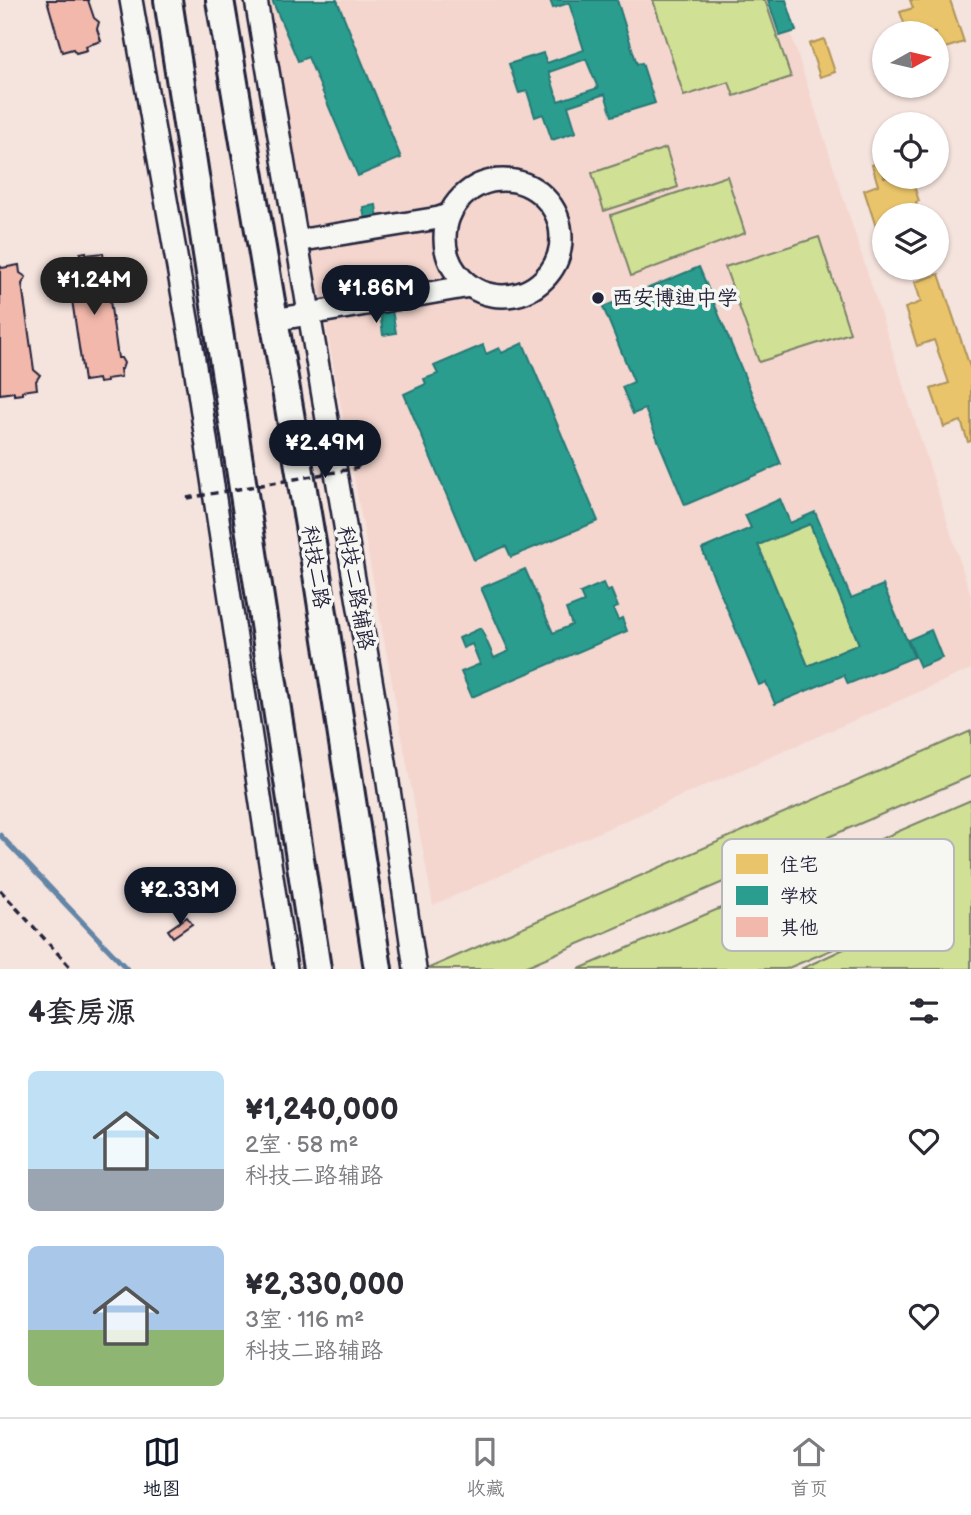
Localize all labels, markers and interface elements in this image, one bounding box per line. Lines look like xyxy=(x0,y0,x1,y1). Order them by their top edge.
north arrow xyxy=(872,21,948,98)
map controls xyxy=(872,21,949,280)
button: locate xyxy=(872,112,949,189)
button: layers xyxy=(872,203,949,280)
pin: ¥1.24M xyxy=(37,258,151,317)
text: ¥1.24M xyxy=(56,266,132,294)
pin: ¥1.86M xyxy=(319,266,433,325)
text: ¥1.86M xyxy=(338,274,414,302)
place label: 西安博迪中学 xyxy=(612,286,738,311)
marker: 西安博迪中学 xyxy=(590,290,606,306)
pin: ¥2.49M xyxy=(268,420,382,480)
text: ¥2.49M xyxy=(285,429,365,457)
street label: 科技二路 xyxy=(297,524,334,611)
street label: 科技二路辅路 xyxy=(332,524,379,652)
legend xyxy=(722,839,954,951)
text: 住宅 xyxy=(780,854,818,877)
pin: ¥2.33M xyxy=(123,867,237,927)
text: ¥2.33M xyxy=(140,876,220,904)
text: 学校 xyxy=(780,885,818,908)
text: 其他 xyxy=(780,917,818,940)
icon: filters xyxy=(905,992,943,1030)
text: 4套房源 xyxy=(28,995,136,1031)
text: ¥1,240,000 xyxy=(245,1092,399,1128)
icon: home xyxy=(84,1099,168,1183)
icon: heart xyxy=(905,1122,943,1160)
text: 2室 · 58 m² xyxy=(245,1131,358,1159)
text: 科技二路辅路 xyxy=(245,1162,383,1190)
text: ¥2,330,000 xyxy=(245,1267,405,1303)
icon: home xyxy=(84,1274,168,1358)
icon: heart xyxy=(905,1297,943,1335)
text: 3室 · 116 m² xyxy=(245,1306,364,1334)
text: 科技二路辅路 xyxy=(245,1337,383,1365)
tab: 地图 xyxy=(143,1433,181,1501)
tab: 收藏 xyxy=(466,1433,504,1501)
tab: 首页 xyxy=(790,1433,828,1501)

